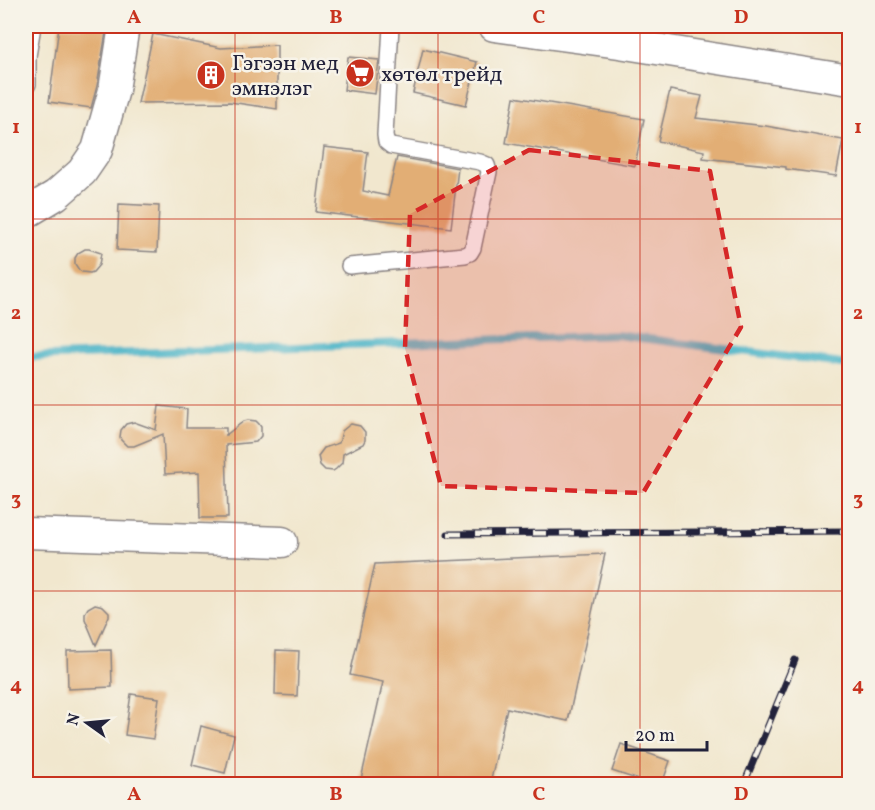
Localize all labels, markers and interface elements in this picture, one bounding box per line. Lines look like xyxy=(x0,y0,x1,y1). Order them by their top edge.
text: A xyxy=(127,4,141,32)
text: B xyxy=(329,4,343,32)
text: C xyxy=(533,4,546,32)
text: D xyxy=(734,4,748,32)
place label: Гэгээн мед эмнэлэг xyxy=(232,49,339,105)
supermarket icon: хөтөл трейд xyxy=(344,57,376,89)
building icon: Гэгээн мед эмнэлэг xyxy=(195,59,227,91)
place label: хөтөл трейд xyxy=(381,60,503,91)
text: 1 xyxy=(12,114,20,142)
text: 1 xyxy=(854,114,862,142)
text: 2 xyxy=(11,300,21,328)
text: 2 xyxy=(853,300,863,328)
text: 3 xyxy=(11,486,21,514)
text: 3 xyxy=(853,486,863,514)
text: 4 xyxy=(10,672,22,700)
text: 4 xyxy=(852,672,864,700)
north arrow xyxy=(57,693,117,753)
text: N xyxy=(62,711,87,728)
scale bar xyxy=(626,714,707,752)
text: 20 m xyxy=(635,724,675,749)
text: A xyxy=(127,781,141,809)
text: B xyxy=(329,781,343,809)
text: C xyxy=(533,781,546,809)
text: D xyxy=(734,781,748,809)

